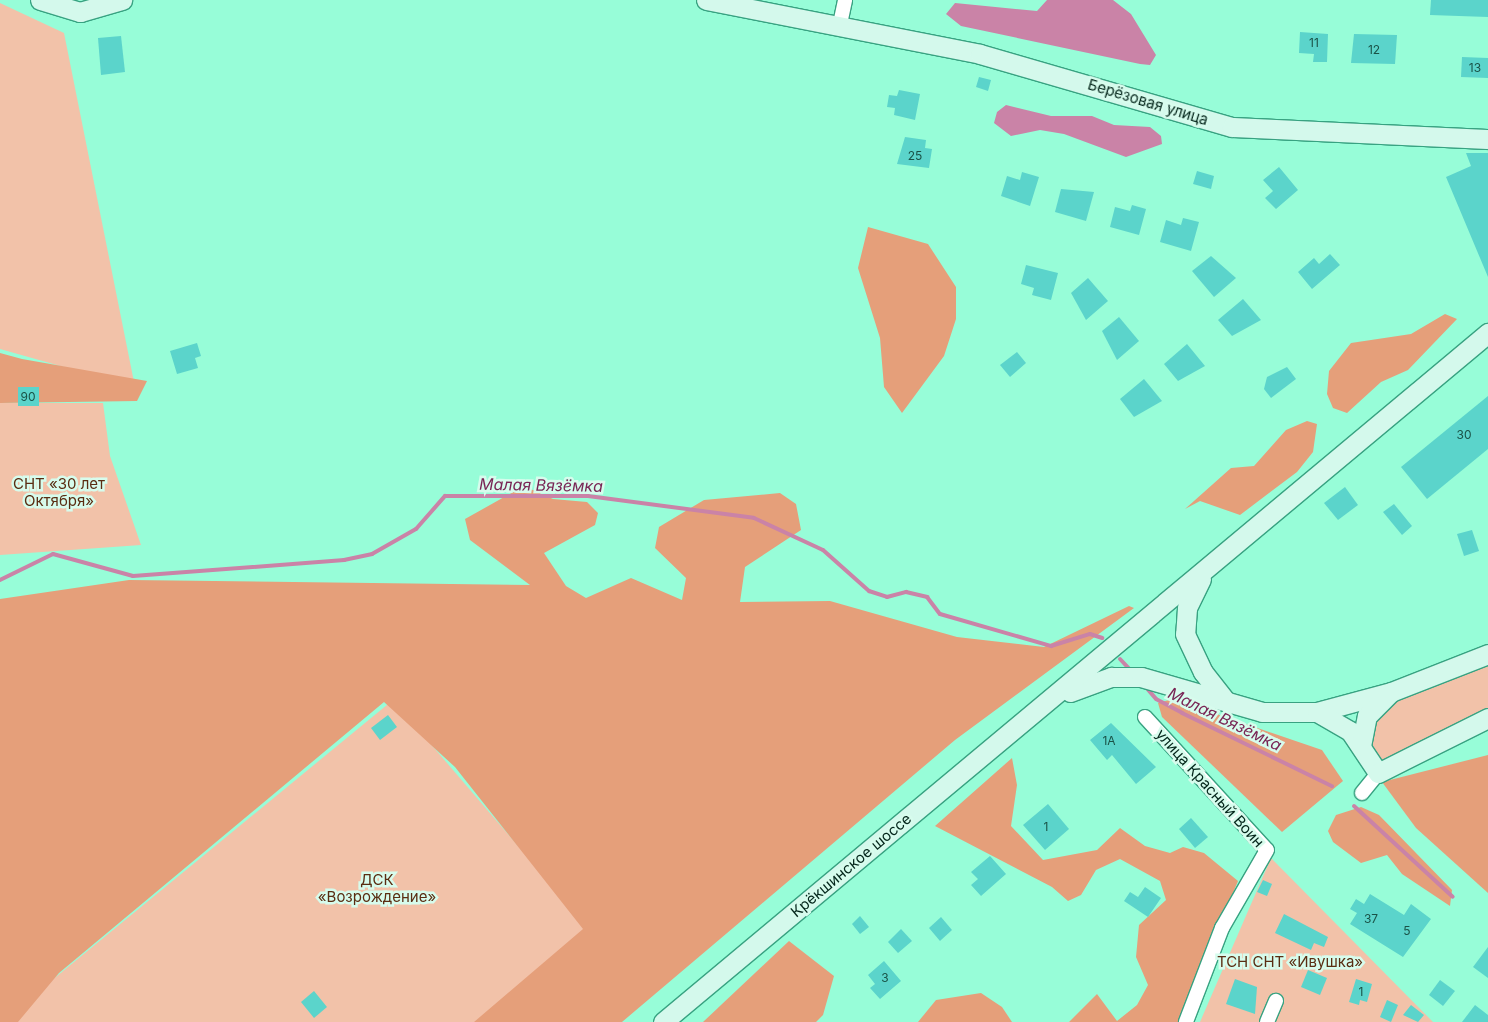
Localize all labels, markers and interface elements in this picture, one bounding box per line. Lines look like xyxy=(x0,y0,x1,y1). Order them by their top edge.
house number: 11 xyxy=(1309,36,1319,50)
house number: 12 xyxy=(1368,43,1380,57)
house number: 13 xyxy=(1469,61,1481,75)
street label: Берёзовая улица xyxy=(1086,75,1210,129)
house number: 25 xyxy=(908,149,922,163)
house number: 90 xyxy=(20,390,36,404)
house number: 30 xyxy=(1457,428,1471,442)
park label: СНТ «30 лет Октября» xyxy=(13,474,105,509)
water label: Малая Вязёмка xyxy=(479,474,603,496)
water label: Малая Вязёмка xyxy=(1165,683,1285,755)
street label: улица Красный Воин xyxy=(1152,725,1268,851)
house number: 1А xyxy=(1102,734,1116,748)
street label: Крёкшинское шоссе xyxy=(787,809,915,921)
house number: 1 xyxy=(1044,820,1048,834)
park label: ДСК «Возрождение» xyxy=(318,870,436,905)
house number: 37 xyxy=(1364,912,1378,926)
house number: 5 xyxy=(1403,924,1411,938)
park label: ТСН СНТ «Ивушка» xyxy=(1217,953,1363,971)
house number: 3 xyxy=(881,971,889,985)
house number: 1 xyxy=(1359,985,1363,999)

